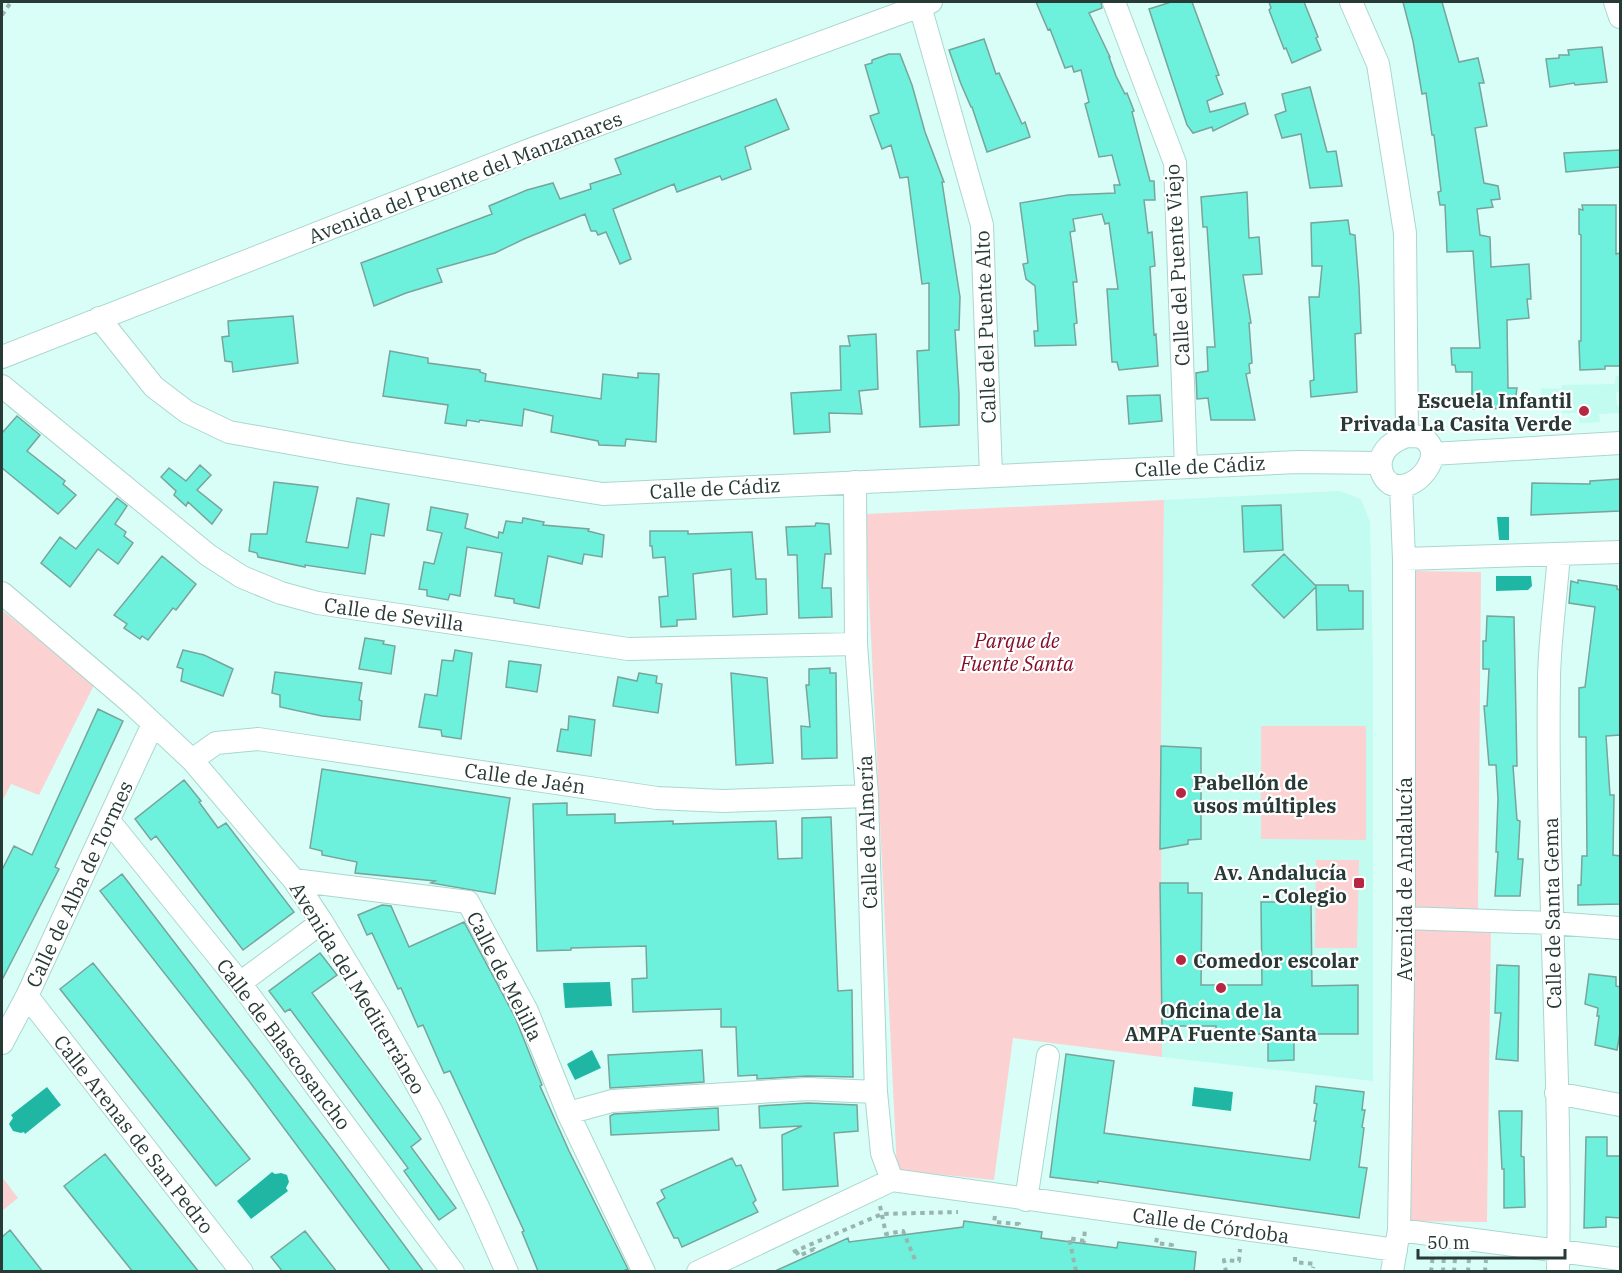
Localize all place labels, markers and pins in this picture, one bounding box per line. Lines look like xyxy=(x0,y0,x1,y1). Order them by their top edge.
place label: Escuela Infantil Privada La Casita Verde xyxy=(1340,387,1572,437)
marker: Escuela Infantil Privada La Casita Verde xyxy=(1577,404,1591,418)
place label: Pabellón de usos múltiples xyxy=(1193,769,1336,819)
marker: Pabellón de usos múltiples xyxy=(1174,786,1188,800)
place label: Av. Andalucía - Colegio xyxy=(1214,859,1347,909)
marker: Av. Andalucía - Colegio xyxy=(1352,876,1366,890)
place label: Comedor escolar xyxy=(1193,947,1359,974)
marker: Comedor escolar xyxy=(1174,953,1188,967)
marker: Oficina de la AMPA Fuente Santa xyxy=(1214,981,1228,995)
place label: Oficina de la AMPA Fuente Santa xyxy=(1125,997,1317,1047)

